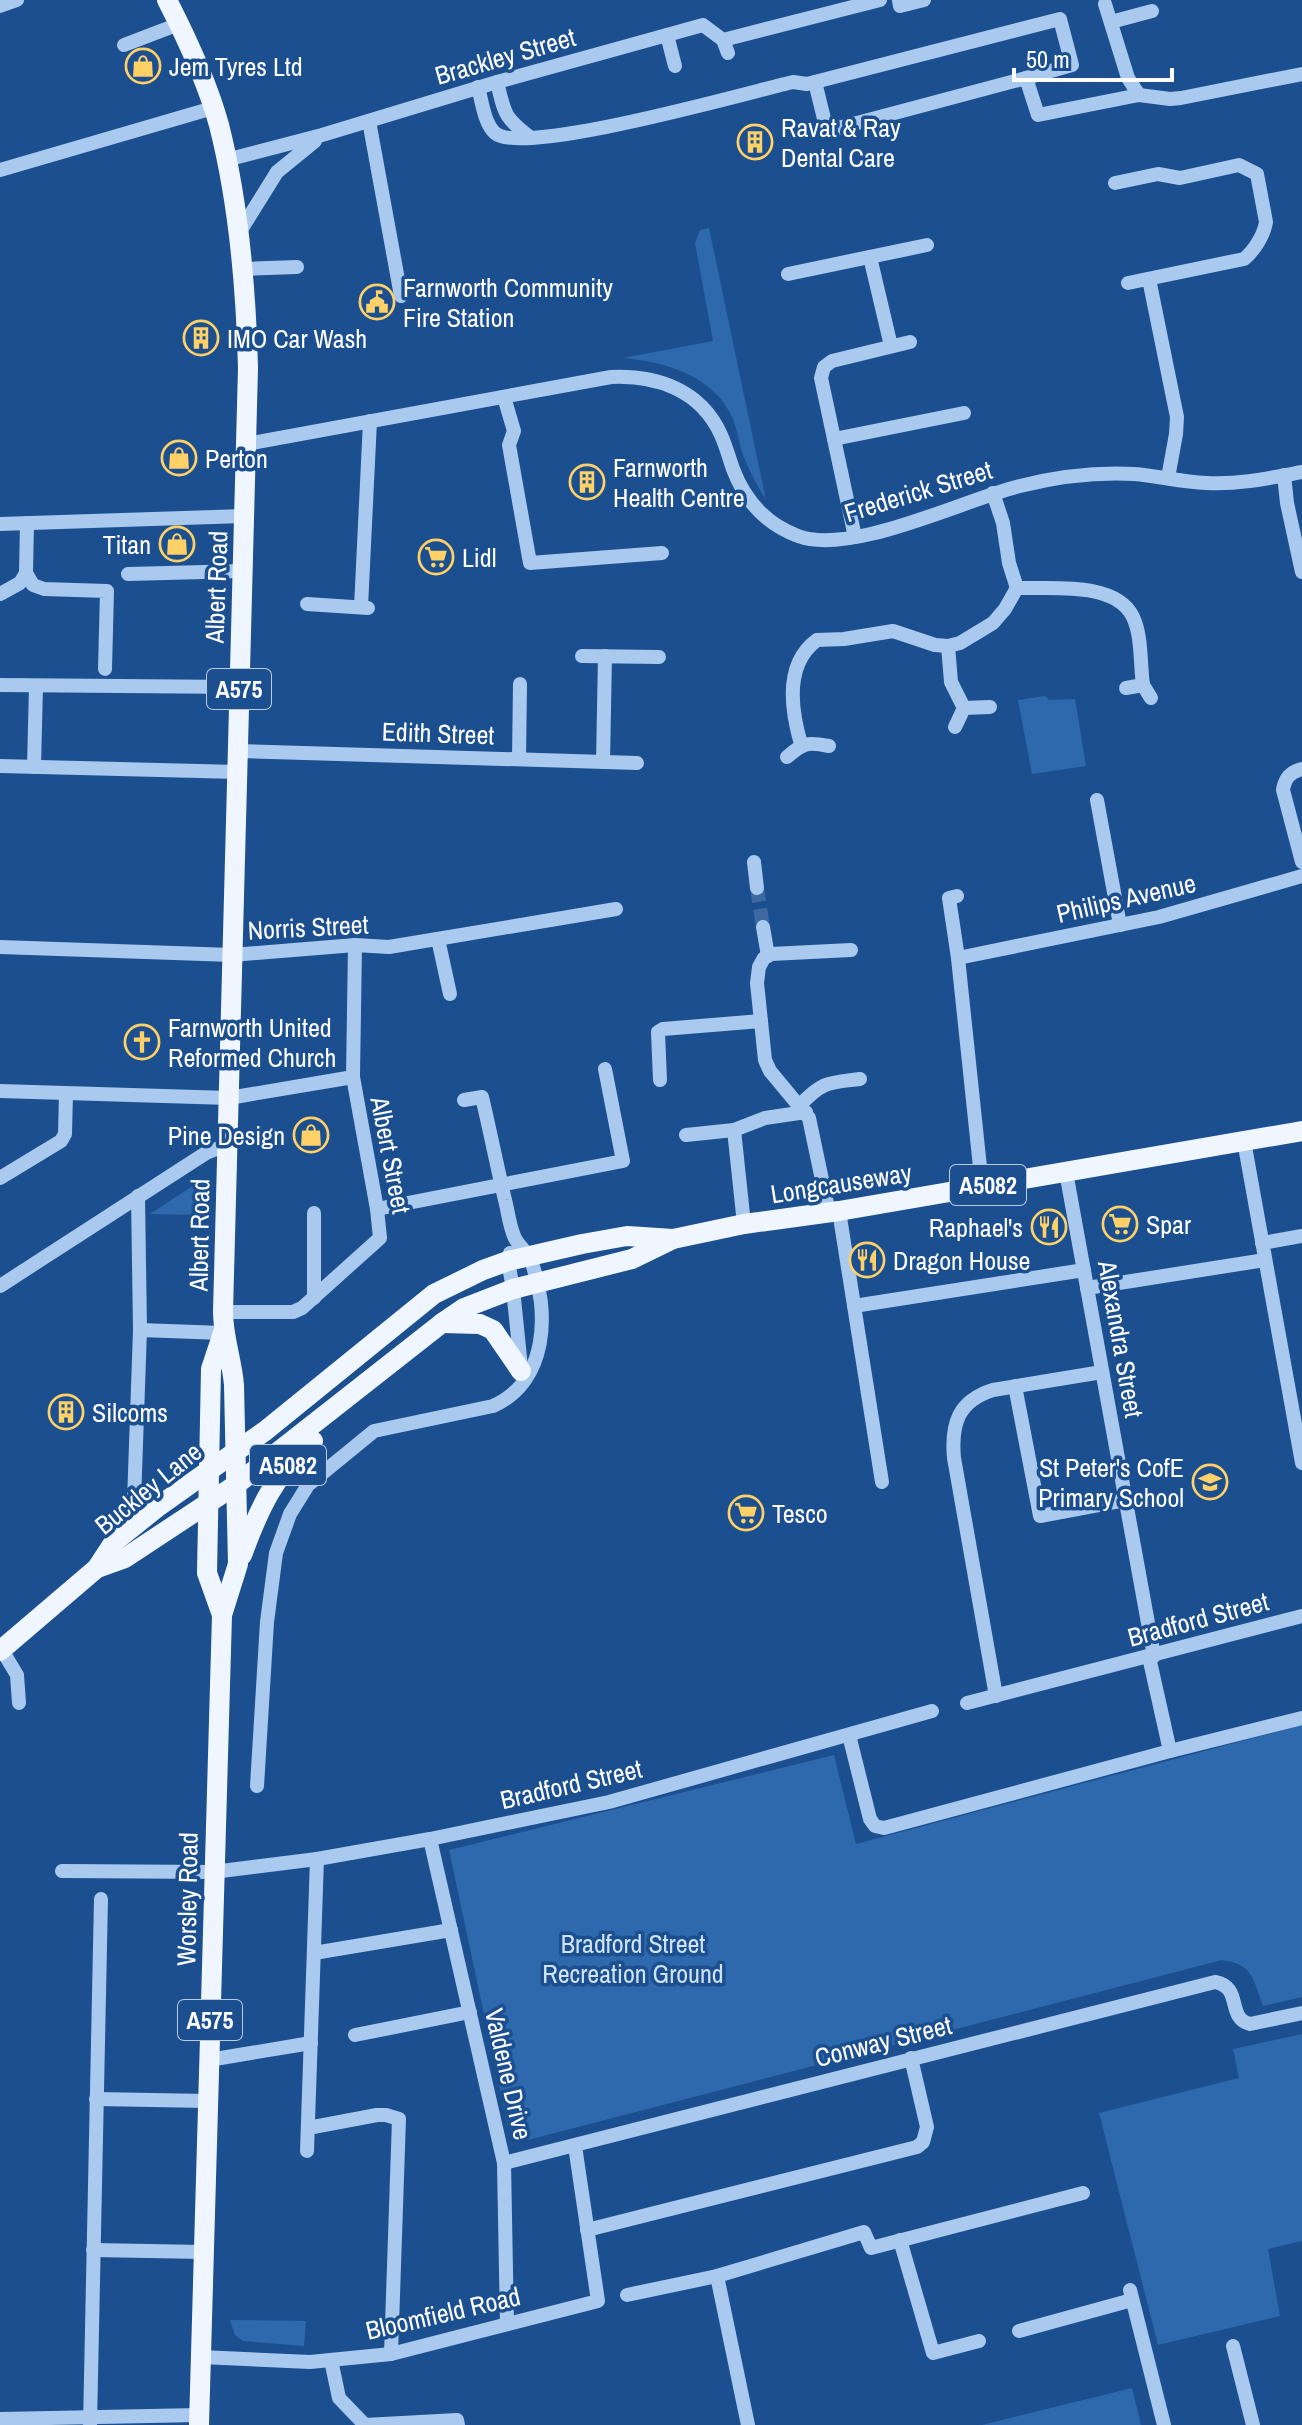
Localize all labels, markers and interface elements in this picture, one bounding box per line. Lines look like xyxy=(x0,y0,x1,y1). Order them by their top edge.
street label: Brackley Street xyxy=(431,19,579,93)
scale bar xyxy=(1014,32,1172,82)
text: 50 m xyxy=(1026,43,1070,75)
shop icon: Jem Tyres Ltd xyxy=(124,47,162,85)
place label: Jem Tyres Ltd xyxy=(169,49,303,84)
place label: Ravat & Ray Dental Care xyxy=(781,110,901,175)
building icon: Ravat & Ray Dental Care xyxy=(736,123,774,161)
place label: Farnworth Community Fire Station xyxy=(403,270,613,335)
public building icon: Farnworth Community Fire Station xyxy=(358,283,396,321)
building icon: IMO Car Wash xyxy=(182,319,220,357)
place label: IMO Car Wash xyxy=(227,321,367,356)
shop icon: Perton xyxy=(160,439,198,477)
place label: Perton xyxy=(205,441,268,476)
place label: Farnworth Health Centre xyxy=(613,450,745,515)
street label: Frederick Street xyxy=(840,452,996,530)
building icon: Farnworth Health Centre xyxy=(568,463,606,501)
shop icon: Titan xyxy=(158,525,196,563)
place label: Titan xyxy=(103,527,151,562)
street label: Albert Road xyxy=(197,530,235,645)
supermarket icon: Lidl xyxy=(417,538,455,576)
place label: Lidl xyxy=(462,540,496,575)
road number: A575 xyxy=(207,669,271,709)
street label: Edith Street xyxy=(381,714,495,752)
street label: Philips Avenue xyxy=(1053,865,1199,931)
street label: Norris Street xyxy=(247,906,369,948)
place label: Farnworth United Reformed Church xyxy=(168,1010,336,1075)
church icon: Farnworth United Reformed Church xyxy=(123,1023,161,1061)
street label: Albert Street xyxy=(362,1093,419,1217)
shop icon: Pine Design xyxy=(292,1116,330,1154)
place label: Pine Design xyxy=(168,1118,285,1153)
street label: Longcauseway xyxy=(768,1155,914,1211)
road number: A5082 xyxy=(950,1165,1026,1205)
street label: Albert Road xyxy=(181,1178,217,1293)
supermarket icon: Spar xyxy=(1101,1205,1139,1243)
place label: Spar xyxy=(1146,1207,1191,1242)
restaurant icon: Raphael's xyxy=(1030,1208,1068,1246)
place label: Raphael's xyxy=(929,1210,1023,1245)
restaurant icon: Dragon House xyxy=(848,1241,886,1279)
place label: Dragon House xyxy=(893,1243,1030,1278)
street label: Alexandra Street xyxy=(1090,1257,1152,1420)
building icon: Silcoms xyxy=(47,1393,85,1431)
place label: Silcoms xyxy=(92,1395,168,1430)
street label: Buckley Lane xyxy=(87,1434,209,1542)
road number: A5082 xyxy=(250,1445,326,1485)
place label: St Peter's CofE Primary School xyxy=(1038,1450,1184,1515)
school or university icon: St Peter's CofE Primary School xyxy=(1191,1463,1229,1501)
supermarket icon: Tesco xyxy=(727,1494,765,1532)
place label: Tesco xyxy=(772,1496,828,1531)
street label: Bradford Street xyxy=(1124,1583,1272,1655)
street label: Bradford Street xyxy=(497,1751,645,1817)
street label: Worsley Road xyxy=(168,1832,206,1966)
park label: Bradford Street Recreation Ground xyxy=(542,1926,724,1991)
road number: A575 xyxy=(178,2000,242,2040)
street label: Valdene Drive xyxy=(477,2005,541,2143)
street label: Conway Street xyxy=(811,2007,955,2075)
street label: Bloomfield Road xyxy=(362,2278,524,2348)

